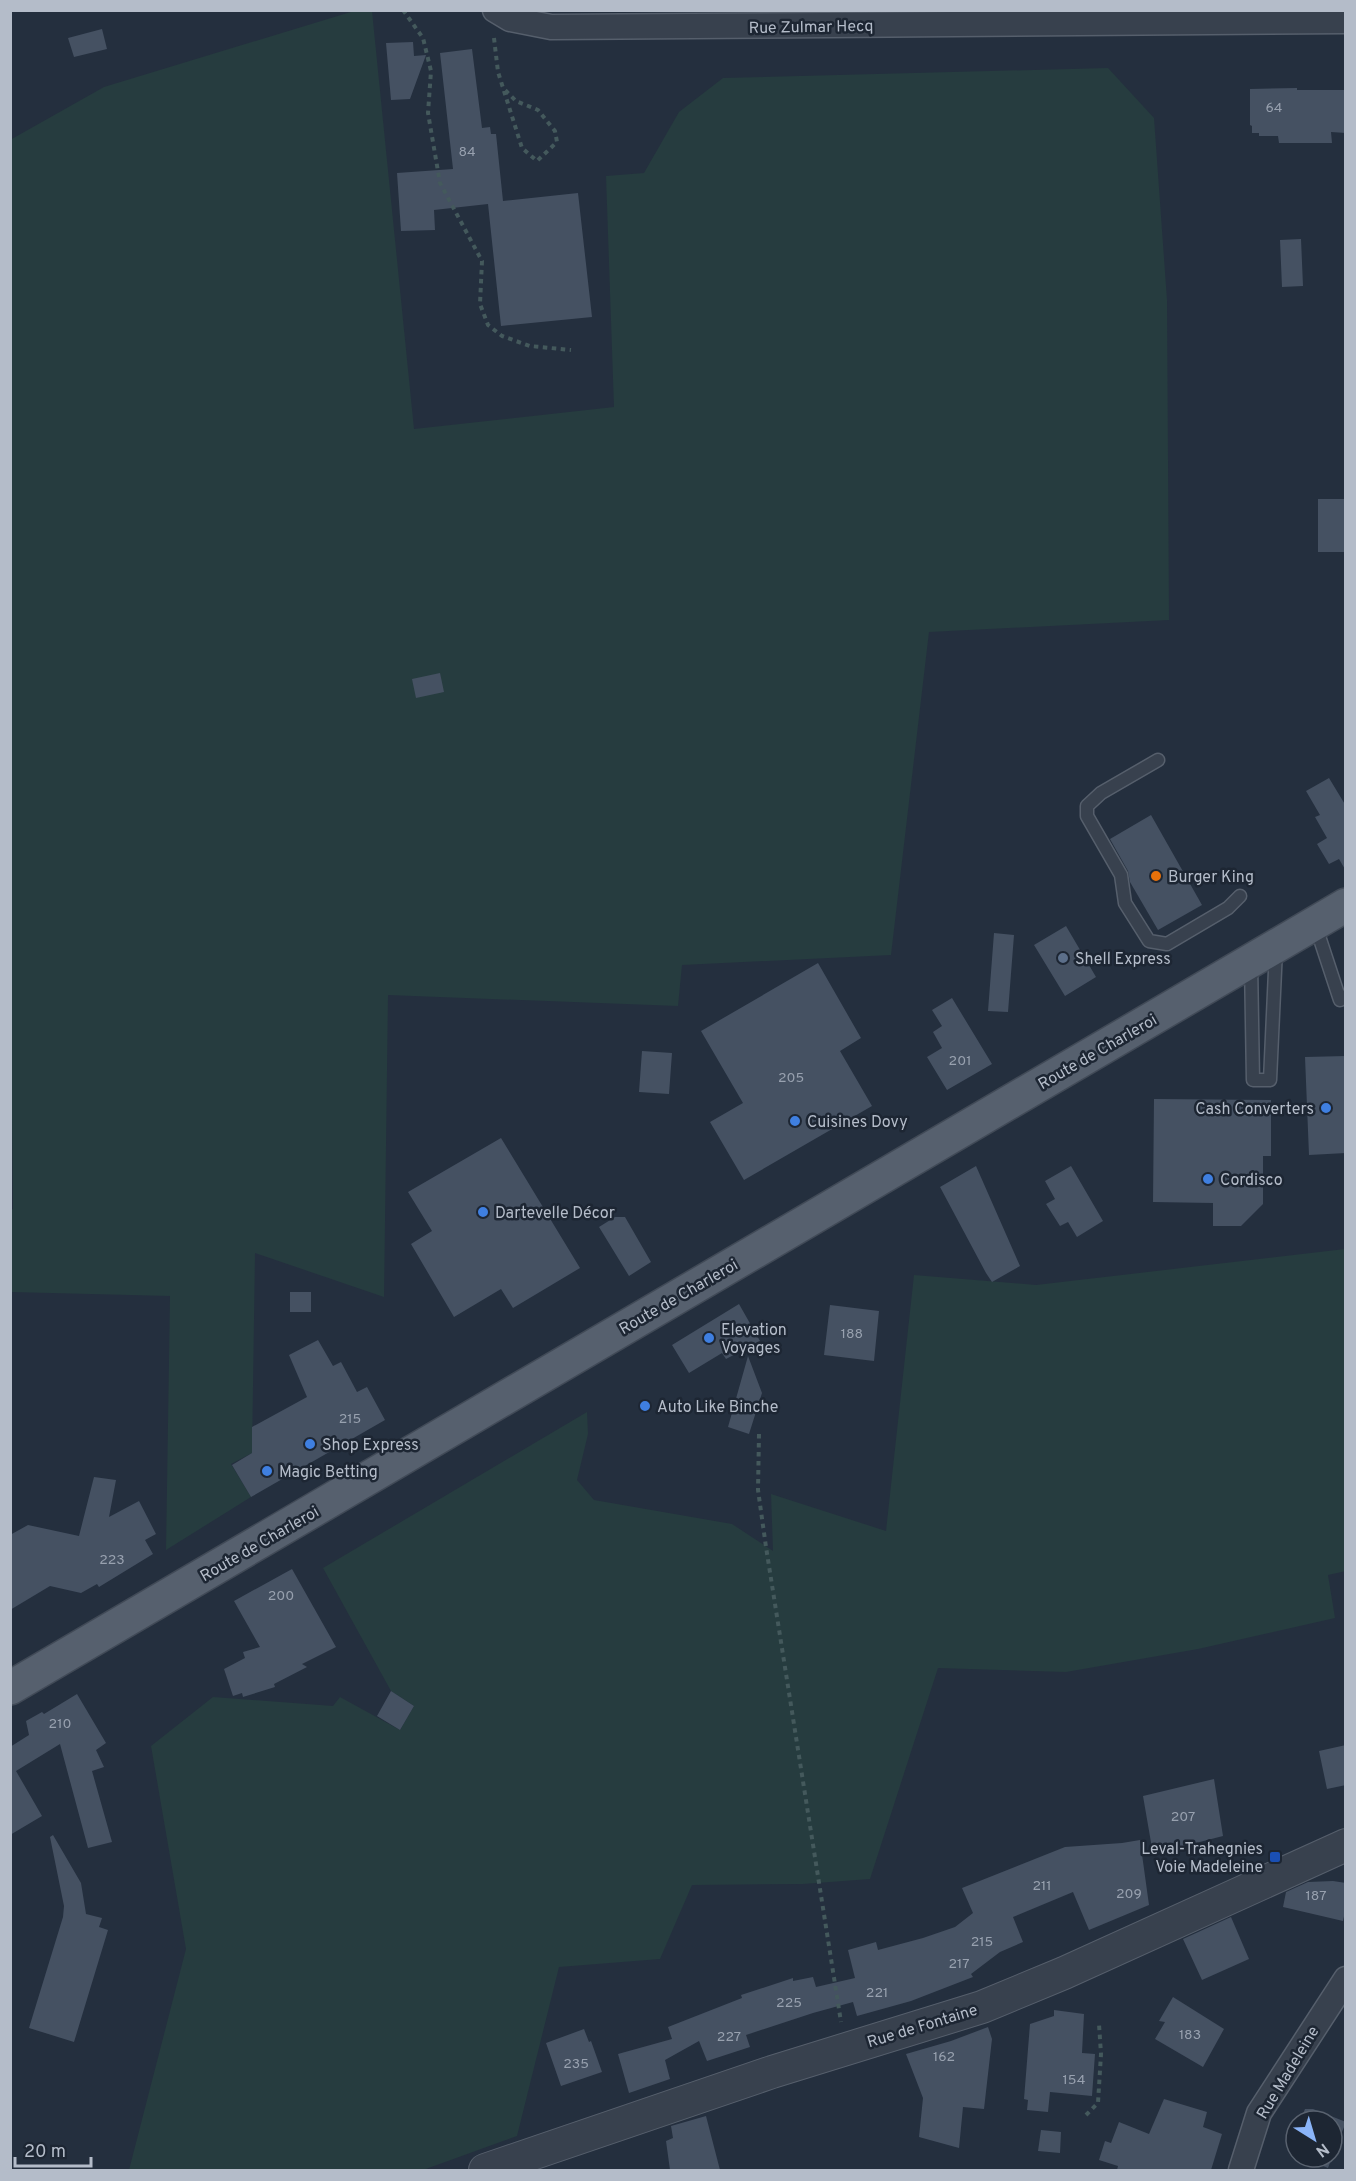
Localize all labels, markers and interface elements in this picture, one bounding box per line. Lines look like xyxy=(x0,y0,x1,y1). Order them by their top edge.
street label: Rue Zulmar Hecq xyxy=(749,17,874,39)
house number: 64 xyxy=(1265,100,1283,117)
house number: 84 xyxy=(458,144,476,161)
place label: Burger King xyxy=(1168,868,1254,888)
marker: Burger King xyxy=(1149,869,1163,883)
place label: Shell Express xyxy=(1075,950,1171,970)
marker: Shell Express xyxy=(1056,951,1070,965)
street label: Route de Charleroi xyxy=(1035,1011,1161,1095)
house number: 201 xyxy=(949,1053,971,1070)
house number: 205 xyxy=(778,1070,804,1087)
place label: Cash Converters xyxy=(1195,1100,1314,1120)
marker: Cash Converters xyxy=(1319,1101,1333,1115)
place label: Cuisines Dovy xyxy=(807,1113,908,1133)
marker: Cuisines Dovy xyxy=(788,1114,802,1128)
place label: Cordisco xyxy=(1220,1171,1283,1191)
marker: Cordisco xyxy=(1201,1172,1215,1186)
place label: Dartevelle Décor xyxy=(495,1204,615,1224)
marker: Dartevelle Décor xyxy=(476,1205,490,1219)
street label: Route de Charleroi xyxy=(616,1256,742,1340)
place label: Elevation Voyages xyxy=(721,1321,787,1359)
house number: 188 xyxy=(841,1326,863,1343)
marker: Elevation Voyages xyxy=(702,1331,716,1345)
place label: Auto Like Binche xyxy=(657,1398,778,1418)
marker: Auto Like Binche xyxy=(638,1399,652,1413)
house number: 215 xyxy=(339,1411,361,1428)
place label: Shop Express xyxy=(322,1436,419,1456)
marker: Shop Express xyxy=(303,1437,317,1451)
place label: Magic Betting xyxy=(279,1463,378,1483)
marker: Magic Betting xyxy=(260,1464,274,1478)
street label: Route de Charleroi xyxy=(197,1503,323,1587)
house number: 223 xyxy=(99,1552,125,1569)
house number: 200 xyxy=(268,1588,294,1605)
house number: 210 xyxy=(49,1716,71,1733)
house number: 207 xyxy=(1171,1809,1195,1826)
place label: Leval-Trahegnies Voie Madeleine xyxy=(1141,1840,1263,1878)
marker: Leval-Trahegnies Voie Madeleine xyxy=(1268,1850,1282,1864)
house number: 211 xyxy=(1032,1878,1052,1895)
house number: 209 xyxy=(1116,1886,1142,1903)
house number: 187 xyxy=(1306,1888,1326,1905)
house number: 215 xyxy=(971,1934,993,1951)
house number: 217 xyxy=(948,1956,970,1973)
house number: 221 xyxy=(866,1985,888,2002)
house number: 225 xyxy=(776,1995,802,2012)
street label: Rue de Fontaine xyxy=(865,2001,980,2053)
street label: Rue Madeleine xyxy=(1253,2023,1324,2123)
house number: 183 xyxy=(1179,2027,1201,2044)
house number: 227 xyxy=(717,2029,741,2046)
house number: 162 xyxy=(933,2049,955,2066)
house number: 235 xyxy=(563,2056,589,2073)
house number: 154 xyxy=(1063,2072,1085,2089)
north arrow xyxy=(1284,2109,1344,2169)
scale bar xyxy=(15,2130,92,2168)
text: N xyxy=(1311,2138,1332,2161)
text: 20 m xyxy=(24,2141,66,2164)

